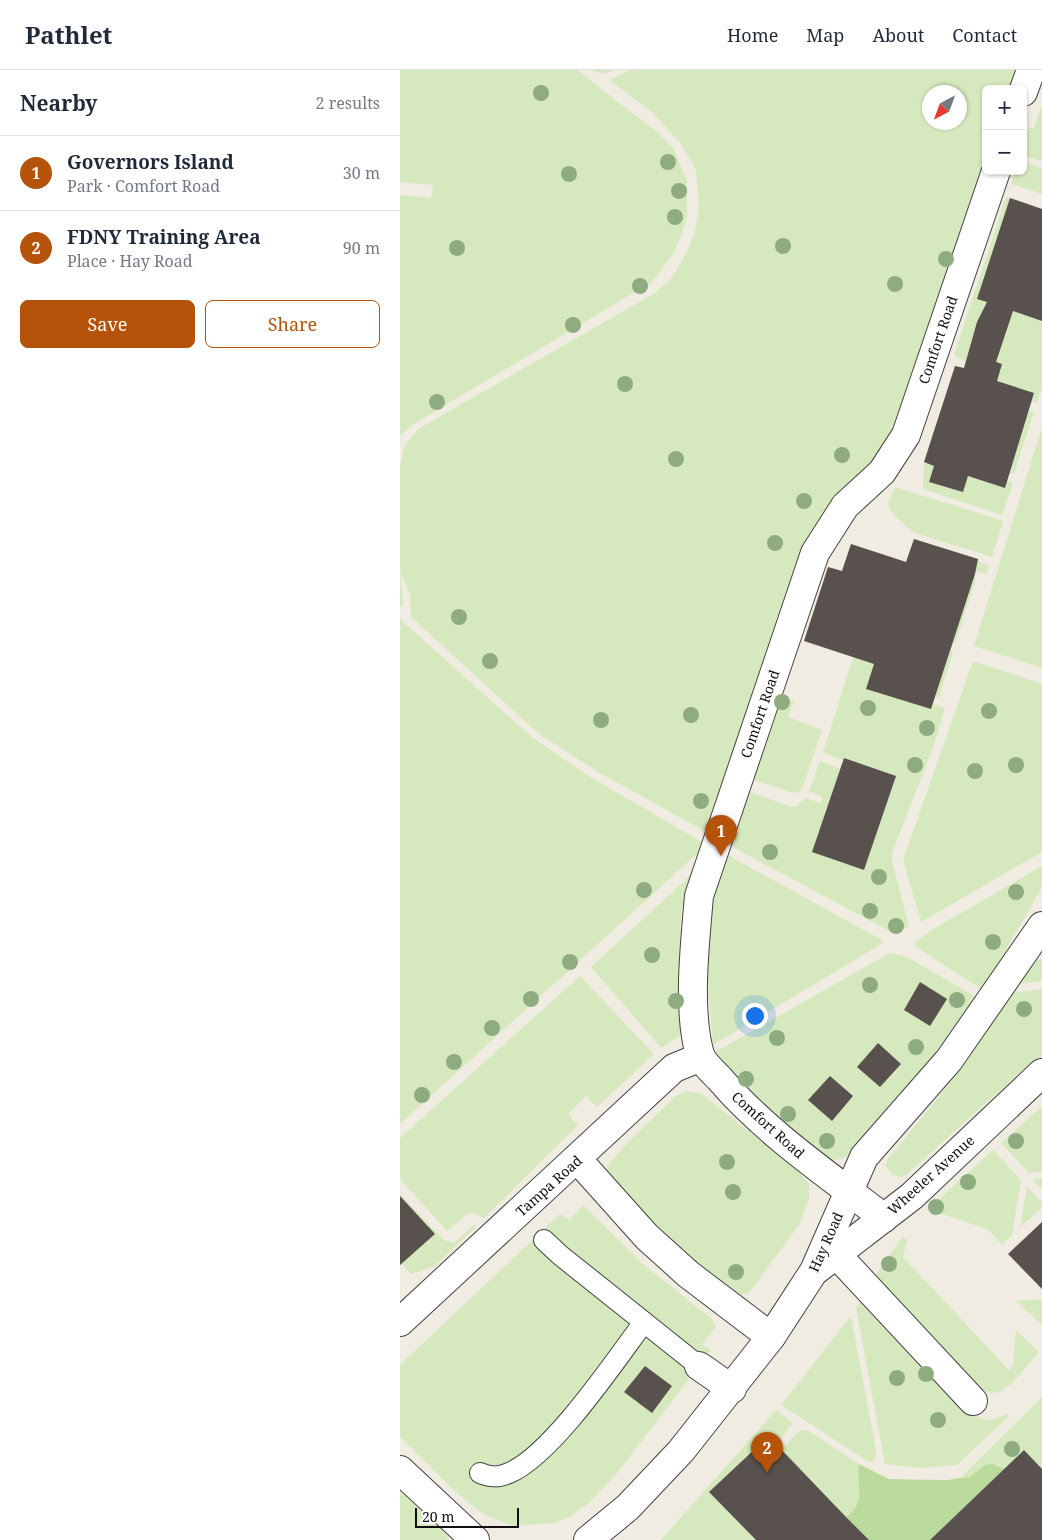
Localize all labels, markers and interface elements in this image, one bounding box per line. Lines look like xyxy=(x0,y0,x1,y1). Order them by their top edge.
text: Pathlet xyxy=(25,18,112,51)
text: Home xyxy=(727,23,778,47)
text: Map xyxy=(806,23,844,47)
text: About xyxy=(872,23,924,47)
text: Contact xyxy=(952,23,1017,47)
north arrow xyxy=(922,85,967,130)
map controls xyxy=(982,85,1027,175)
button: + xyxy=(982,85,1027,130)
text: Nearby xyxy=(20,89,98,117)
text: 2 results xyxy=(316,92,380,114)
button: − xyxy=(982,130,1027,175)
text: Governors Island xyxy=(67,149,234,175)
text: 1 xyxy=(31,162,41,184)
text: 30 m xyxy=(343,162,380,184)
text: Park · Comfort Road xyxy=(67,175,220,197)
text: FDNY Training Area xyxy=(67,224,261,250)
text: 2 xyxy=(31,237,41,259)
text: 90 m xyxy=(343,237,380,259)
text: Place · Hay Road xyxy=(67,250,193,272)
street label: Comfort Road xyxy=(914,293,962,386)
button: Save xyxy=(20,300,195,348)
button: Share xyxy=(205,300,380,348)
street label: Comfort Road xyxy=(736,667,784,760)
pin: 1 xyxy=(705,815,737,856)
your location xyxy=(742,1003,768,1029)
street label: Comfort Road xyxy=(728,1087,809,1163)
street label: Wheeler Avenue xyxy=(883,1131,978,1219)
street label: Tampa Road xyxy=(511,1150,586,1221)
street label: Hay Road xyxy=(804,1208,847,1275)
pin: 2 xyxy=(751,1432,783,1473)
scale bar xyxy=(415,1505,519,1528)
text: 20 m xyxy=(422,1507,455,1526)

